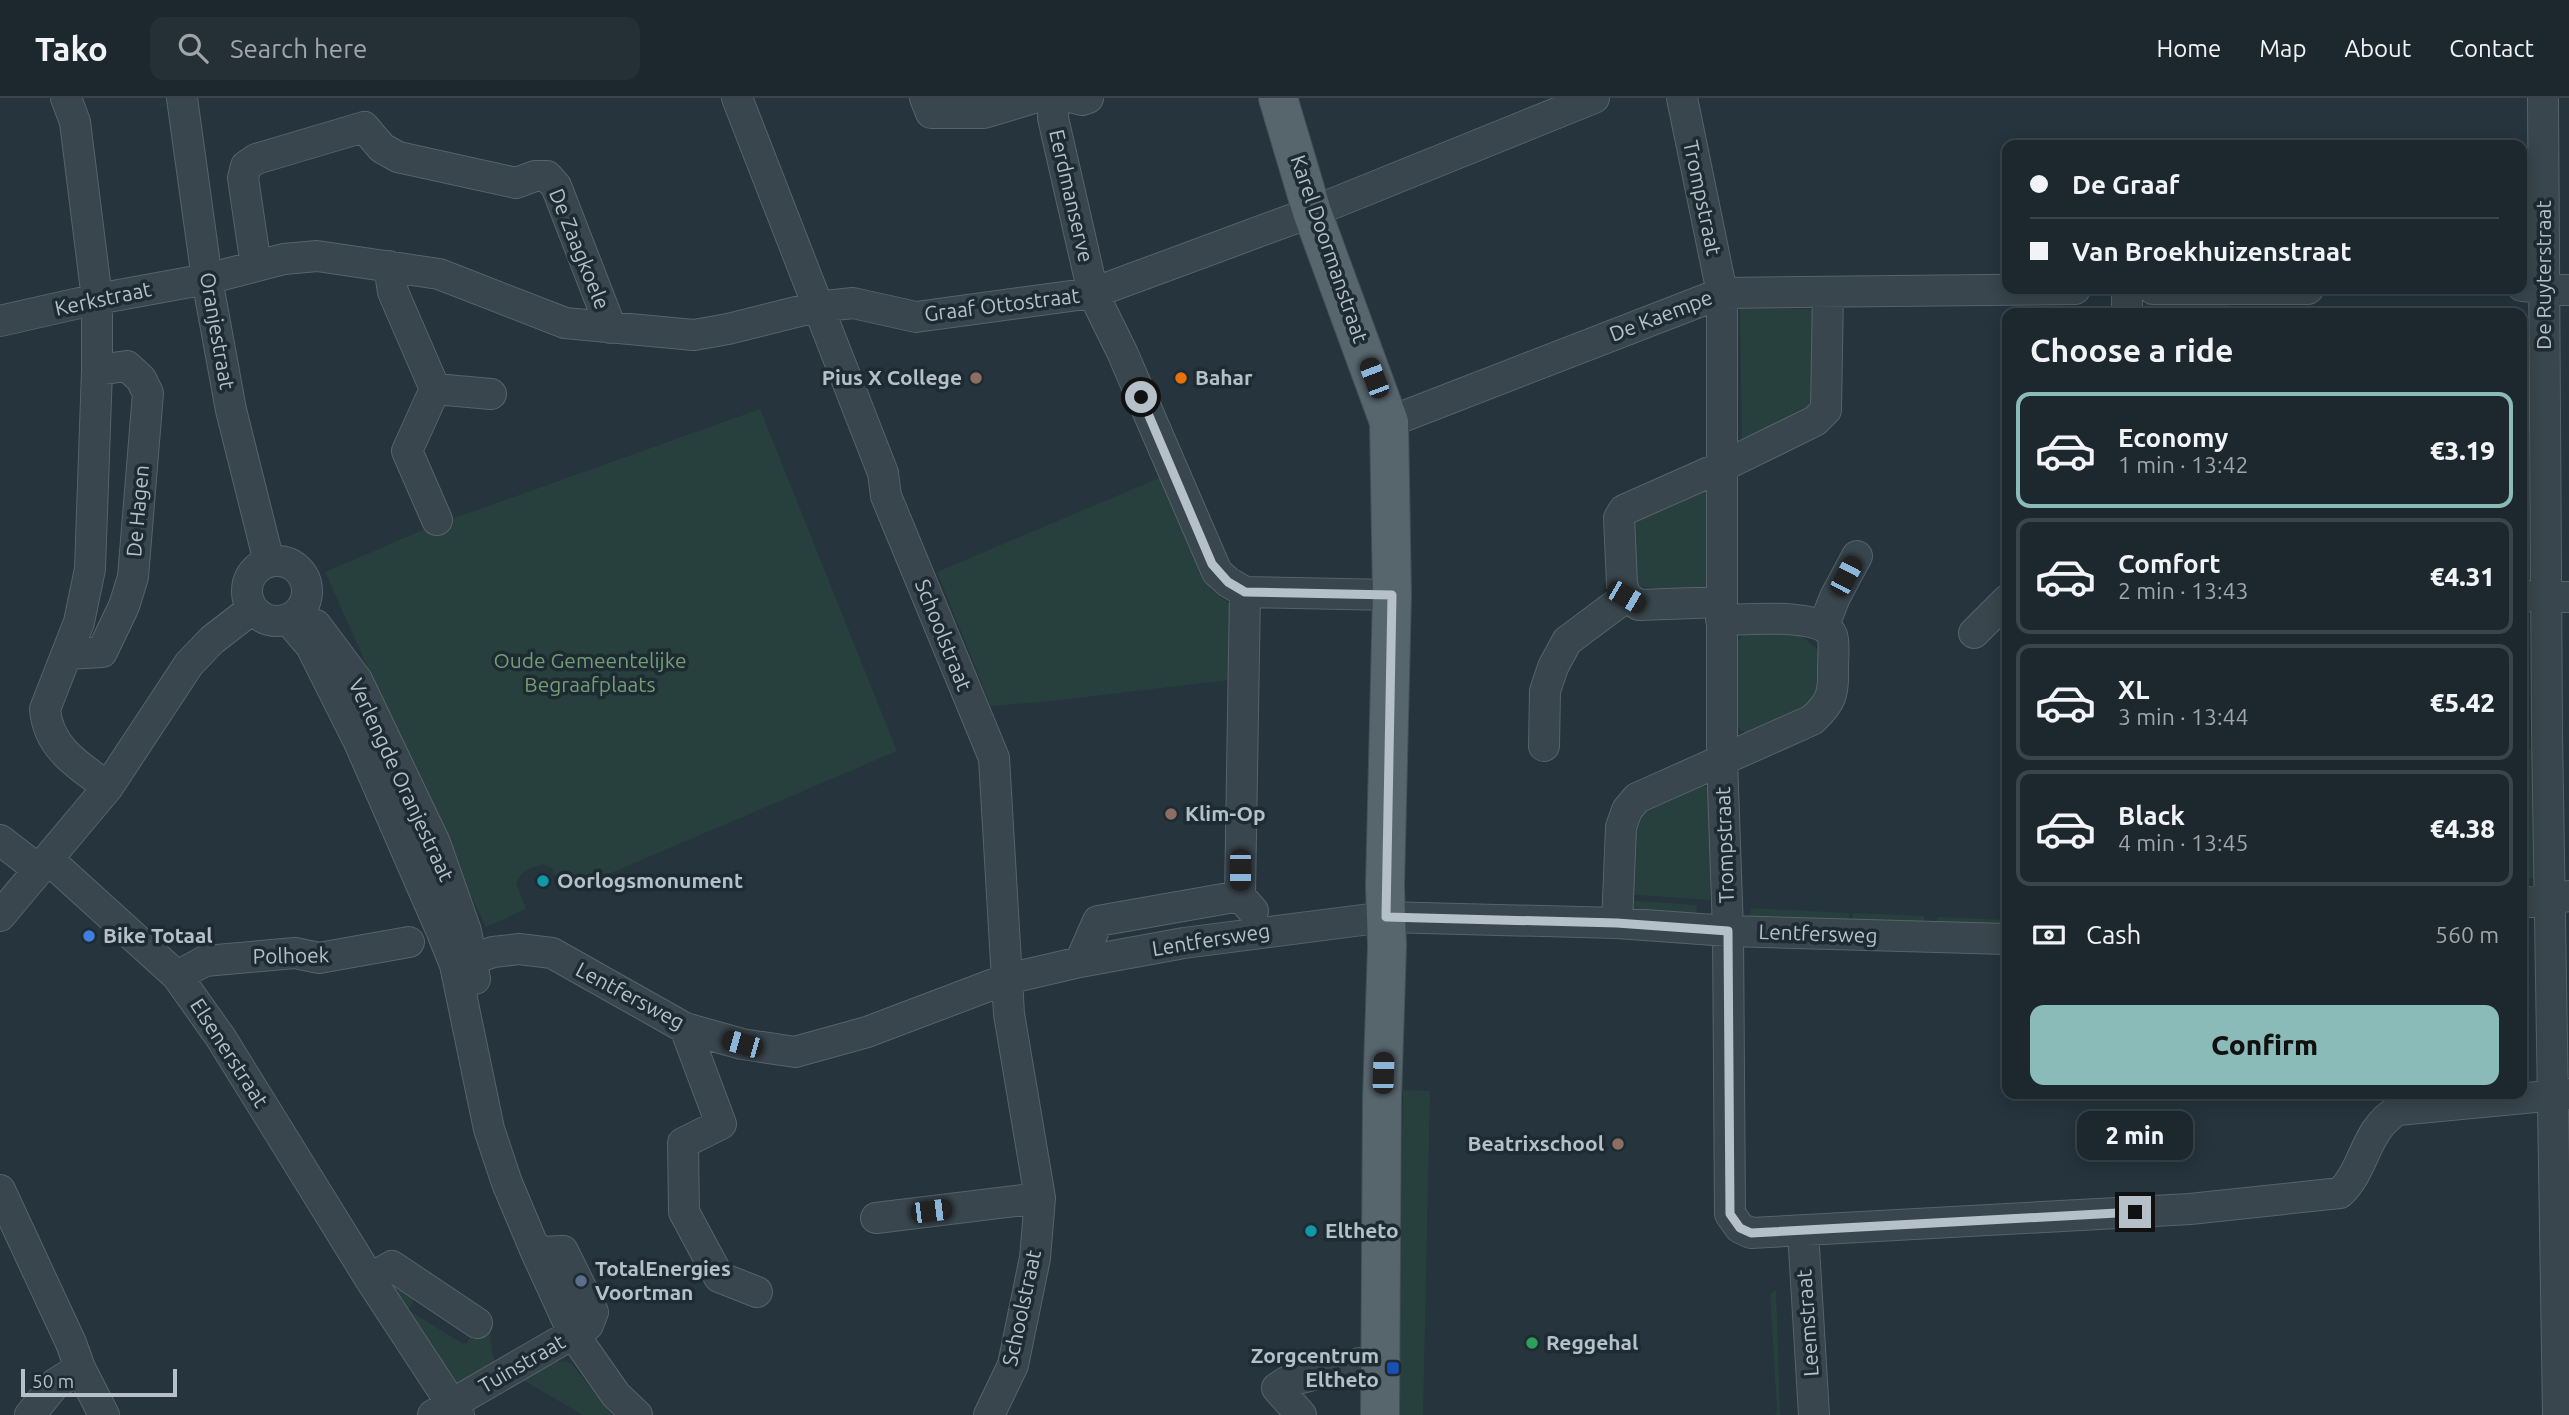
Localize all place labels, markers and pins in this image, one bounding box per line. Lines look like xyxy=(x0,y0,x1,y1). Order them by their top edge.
place label: Pius X College xyxy=(822,365,962,389)
place label: Bahar xyxy=(1195,365,1253,389)
marker: Pius X College xyxy=(968,370,984,386)
marker: Bahar xyxy=(1173,370,1189,386)
place label: Klim-Op xyxy=(1185,801,1266,825)
marker: Klim-Op xyxy=(1163,806,1179,822)
place label: Oorlogsmonument xyxy=(557,868,743,892)
marker: Oorlogsmonument xyxy=(535,873,551,889)
place label: Bike Totaal xyxy=(103,923,213,947)
marker: Bike Totaal xyxy=(81,928,97,944)
place label: Beatrixschool xyxy=(1468,1131,1604,1155)
marker: Beatrixschool xyxy=(1610,1136,1626,1152)
place label: Eltheto xyxy=(1325,1218,1399,1242)
marker: Eltheto xyxy=(1303,1223,1319,1239)
place label: TotalEnergies Voortman xyxy=(595,1256,731,1304)
marker: TotalEnergies Voortman xyxy=(573,1273,589,1289)
place label: Reggehal xyxy=(1546,1330,1638,1354)
marker: Reggehal xyxy=(1524,1335,1540,1351)
place label: Zorgcentrum Eltheto xyxy=(1251,1343,1379,1391)
marker: Zorgcentrum Eltheto xyxy=(1385,1360,1401,1376)

